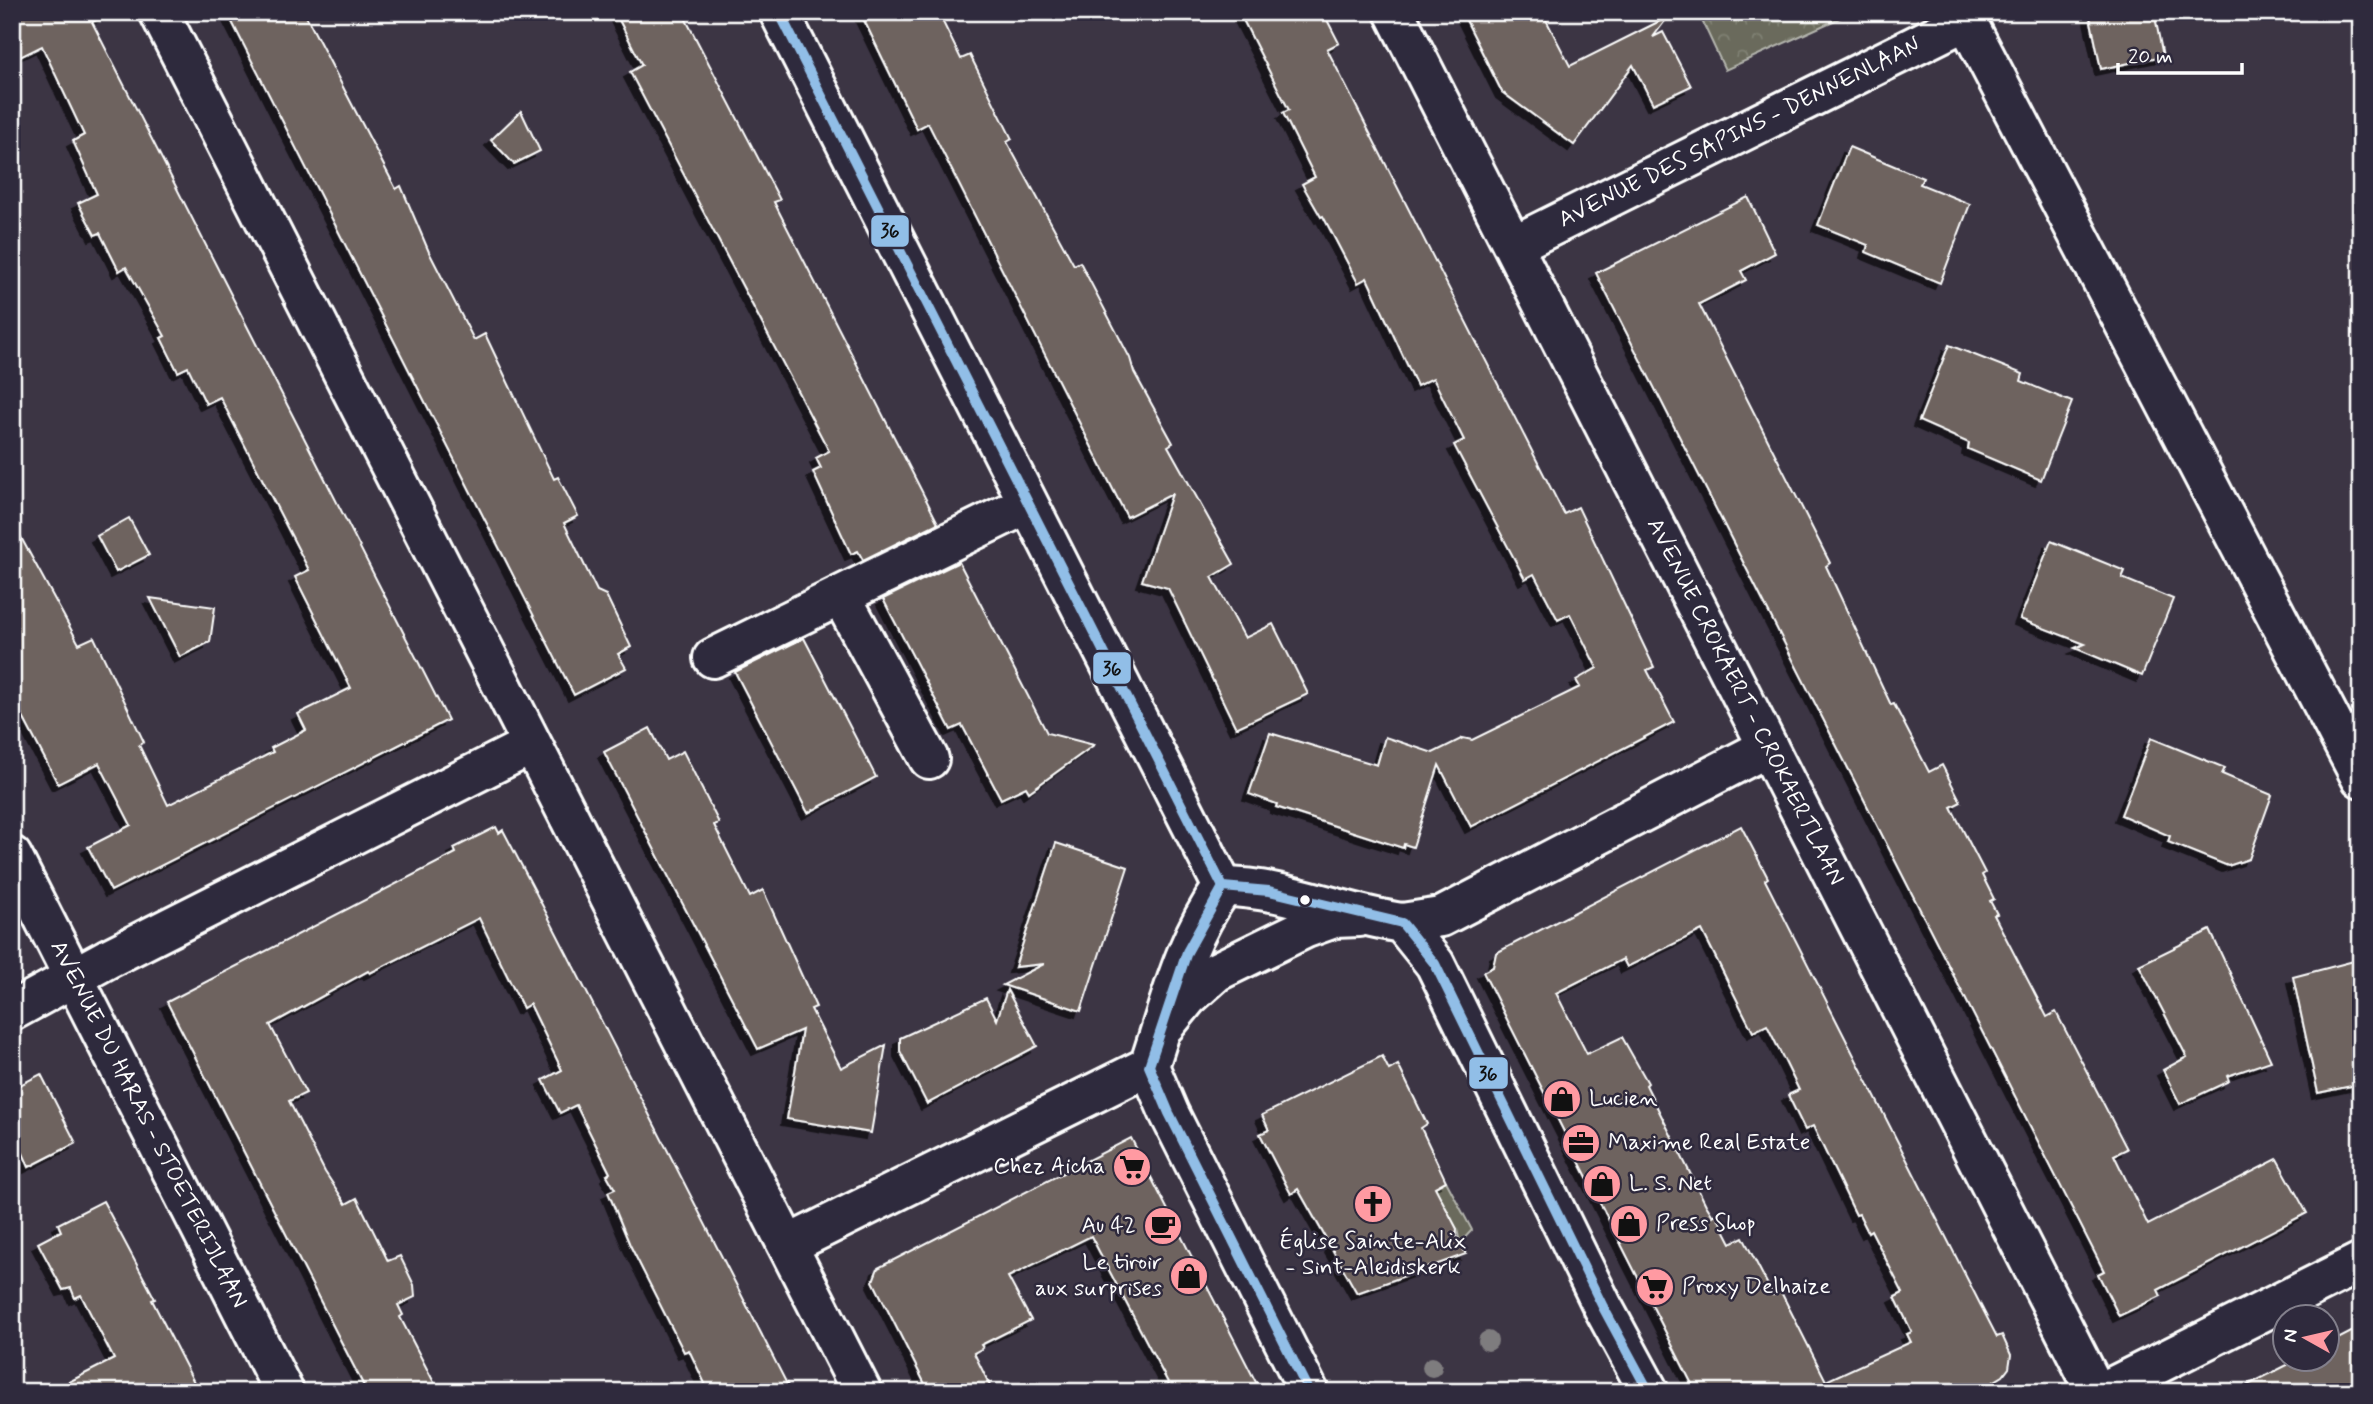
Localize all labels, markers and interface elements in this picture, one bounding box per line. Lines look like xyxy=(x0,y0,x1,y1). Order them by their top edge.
street label: AVENUE DES SAPINS - DENNENLAAN xyxy=(1554,30,1926,235)
scale bar xyxy=(2118,32,2242,76)
text: 20 m xyxy=(2128,43,2173,71)
line badge: 36 xyxy=(870,214,910,248)
text: 36 xyxy=(880,219,900,244)
street label: AVENUE CROKAERT - CROKAERTLAAN xyxy=(1639,513,1851,890)
line badge: 36 xyxy=(1092,651,1132,685)
text: 36 xyxy=(1102,657,1122,682)
unlabelled marker xyxy=(1298,893,1312,907)
street label: AVENUE DU HARAS - STOETERIJLAAN xyxy=(42,936,254,1313)
line badge: 36 xyxy=(1468,1056,1509,1090)
text: 36 xyxy=(1478,1062,1498,1087)
shop icon: Lucien xyxy=(1541,1078,1583,1120)
place label: Lucien xyxy=(1589,1084,1658,1114)
office icon: Maxime Real Estate xyxy=(1560,1122,1602,1164)
place label: Maxime Real Estate xyxy=(1608,1128,1810,1158)
supermarket icon: Chez Aicha xyxy=(1111,1146,1153,1188)
place label: Chez Aicha xyxy=(993,1152,1105,1182)
shop icon: L. S. Net xyxy=(1581,1163,1623,1205)
place label: L. S. Net xyxy=(1629,1169,1712,1199)
church icon: Église Sainte-Alix - Sint-Aleidiskerk xyxy=(1352,1183,1394,1225)
shop icon: Press Shop xyxy=(1608,1203,1650,1245)
cafe icon: Au 42 xyxy=(1142,1205,1184,1247)
place label: Press Shop xyxy=(1656,1209,1756,1239)
place label: Au 42 xyxy=(1081,1211,1136,1241)
place label: Église Sainte-Alix - Sint-Aleidiskerk xyxy=(1280,1226,1466,1283)
place label: Le tiroir aux surprises xyxy=(1035,1248,1162,1304)
shop icon: Le tiroir aux surprises xyxy=(1168,1255,1210,1297)
supermarket icon: Proxy Delhaize xyxy=(1634,1266,1676,1308)
place label: Proxy Delhaize xyxy=(1682,1272,1831,1302)
north arrow xyxy=(2272,1302,2342,1372)
text: N xyxy=(2277,1328,2304,1344)

